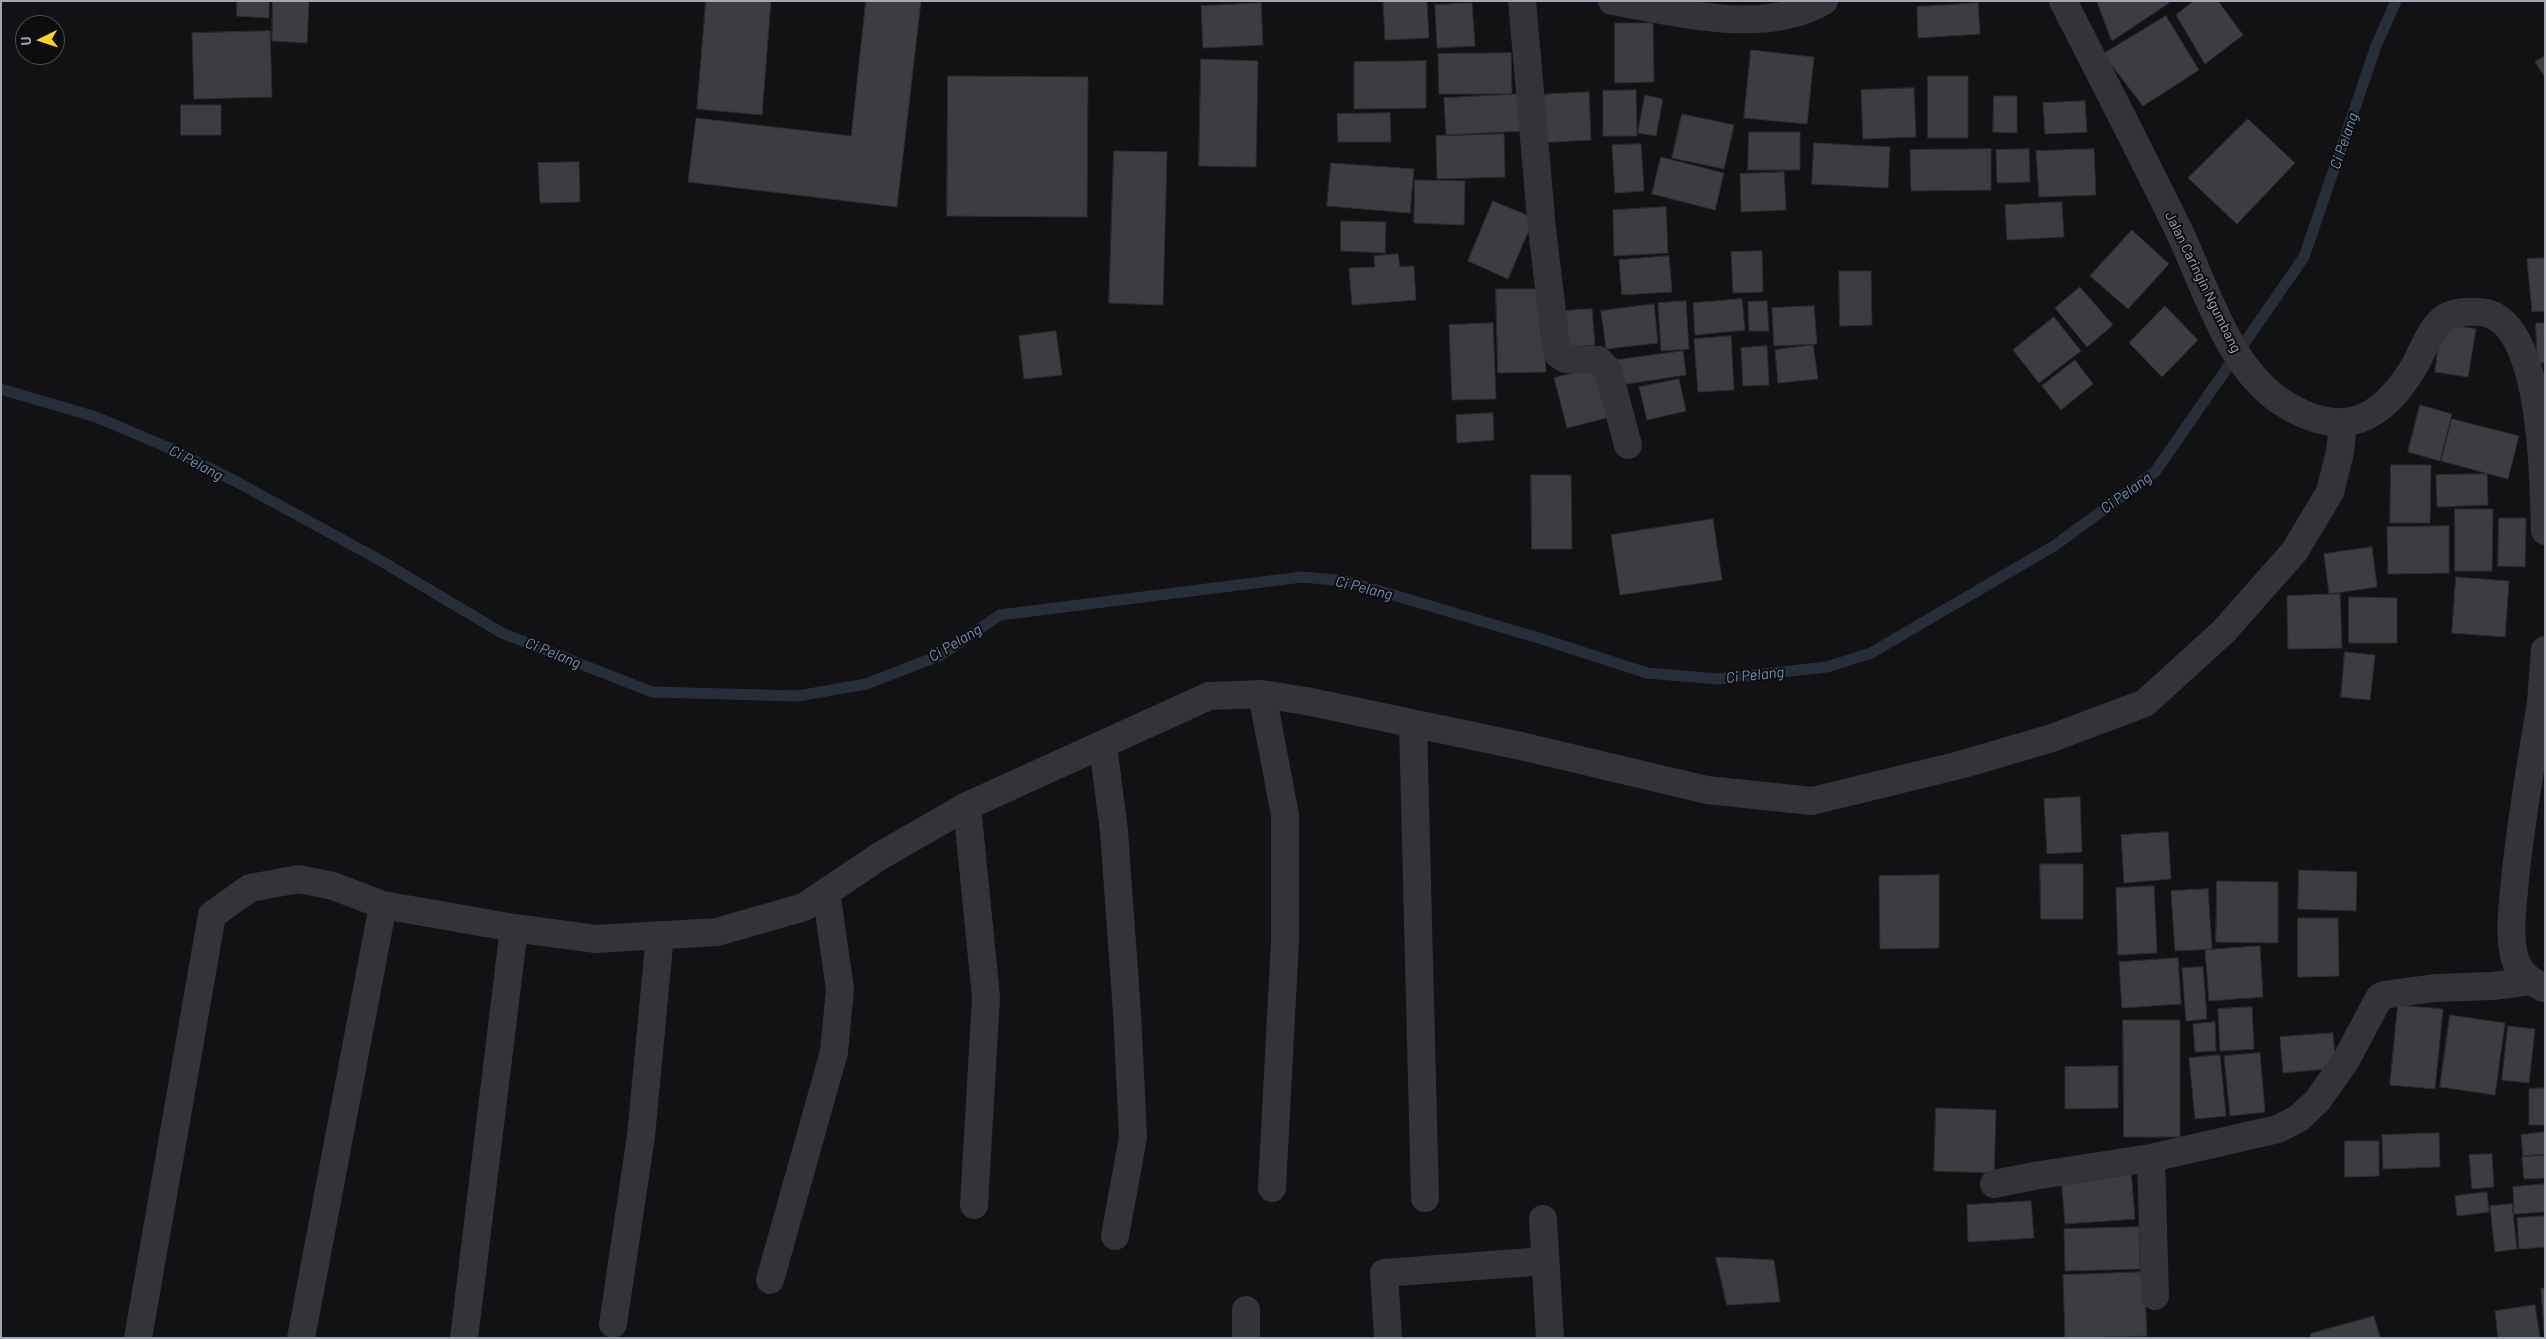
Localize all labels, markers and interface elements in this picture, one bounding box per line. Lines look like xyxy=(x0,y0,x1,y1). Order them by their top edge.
north arrow xyxy=(15,15,65,65)
text: U xyxy=(17,36,34,46)
water label: Ci Pelang xyxy=(2326,110,2362,172)
street label: Jalan Caringin Ngumbang xyxy=(2161,209,2245,355)
water label: Ci Pelang xyxy=(166,441,226,485)
water label: Ci Pelang xyxy=(2097,469,2155,517)
water label: Ci Pelang xyxy=(1333,572,1395,604)
water label: Ci Pelang xyxy=(925,620,985,666)
water label: Ci Pelang xyxy=(523,634,583,672)
water label: Ci Pelang xyxy=(1725,663,1785,687)

